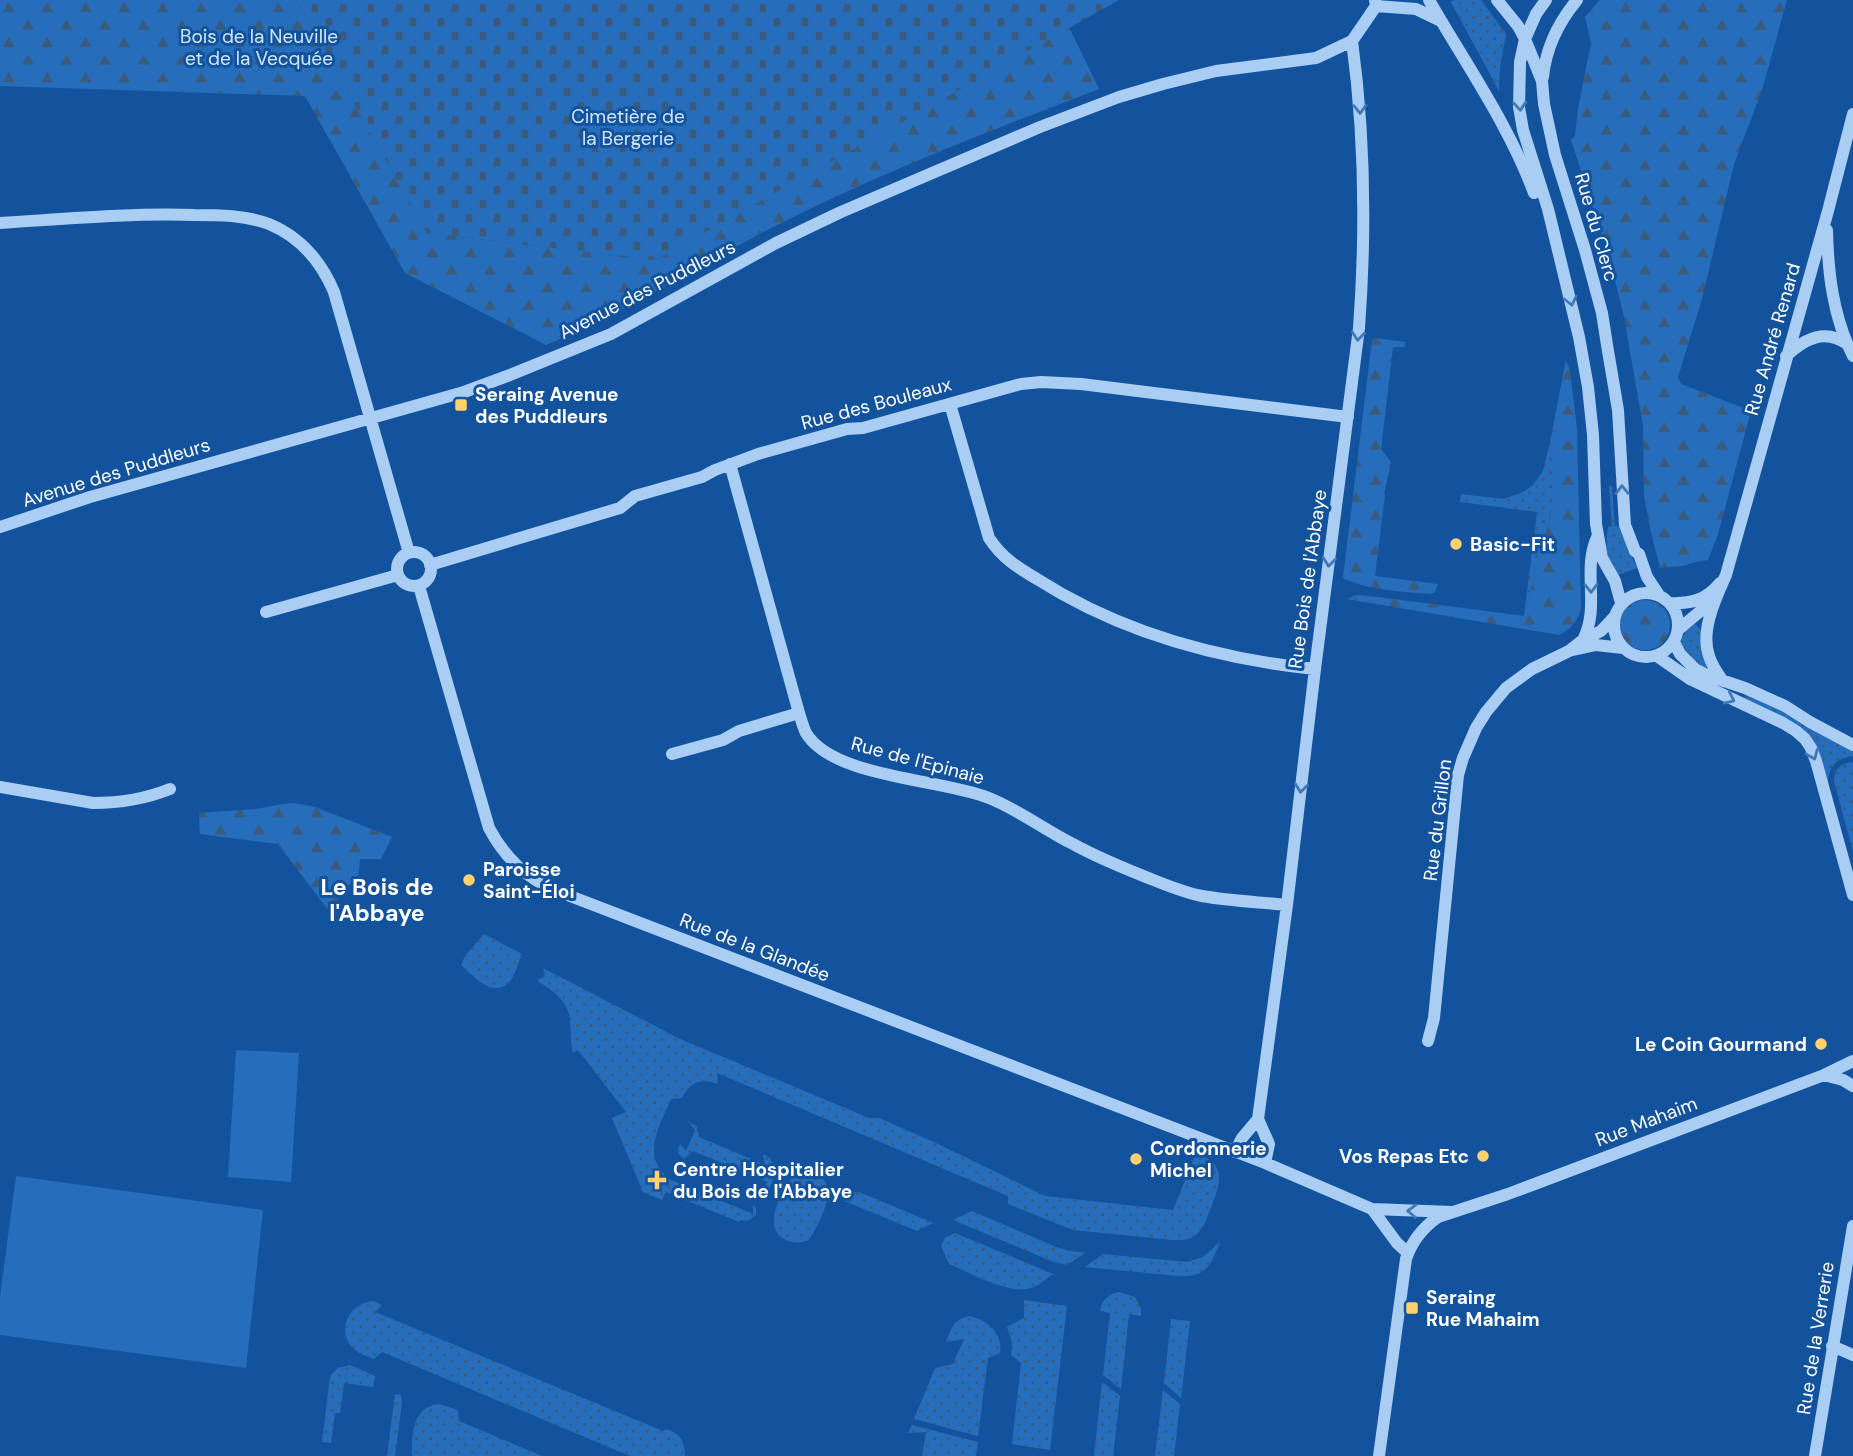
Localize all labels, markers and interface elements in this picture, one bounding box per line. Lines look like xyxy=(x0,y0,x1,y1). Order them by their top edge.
park label: Bois de la Neuville et de la Vecquée xyxy=(180,24,338,71)
one-way arrow xyxy=(1512,101,1527,112)
park label: Cimetière de la Bergerie xyxy=(571,104,685,151)
one-way arrow xyxy=(1352,104,1367,115)
street label: Rue du Clerc xyxy=(1569,170,1624,284)
street label: Avenue des Puddleurs xyxy=(555,234,740,345)
street label: Rue André Renard xyxy=(1739,260,1806,418)
one-way arrow xyxy=(1563,295,1577,307)
one-way arrow xyxy=(1350,331,1365,342)
street label: Rue des Bouleaux xyxy=(798,371,955,436)
place label: Seraing Avenue des Puddleurs xyxy=(475,382,619,429)
marker: Seraing Avenue des Puddleurs xyxy=(453,397,469,413)
street label: Avenue des Puddleurs xyxy=(19,432,213,513)
one-way arrow xyxy=(1614,484,1630,495)
street label: Rue Bois de l'Abbaye xyxy=(1283,488,1332,670)
place label: Basic-Fit xyxy=(1470,532,1555,557)
marker: Basic-Fit xyxy=(1448,536,1464,552)
one-way arrow xyxy=(1322,556,1337,568)
one-way arrow xyxy=(1583,583,1599,593)
one-way arrow xyxy=(1723,690,1735,704)
street label: Rue de l'Epinaie xyxy=(849,731,987,790)
one-way arrow xyxy=(1805,748,1819,760)
street label: Rue du Grillon xyxy=(1418,758,1457,882)
one-way arrow xyxy=(1293,782,1308,794)
place label: Paroisse Saint-Éloi xyxy=(483,857,575,904)
district label: Le Bois de l'Abbaye xyxy=(320,872,434,928)
marker: Paroisse Saint-Éloi xyxy=(461,872,477,888)
street label: Rue de la Glandée xyxy=(676,907,833,988)
place label: Le Coin Gourmand xyxy=(1635,1032,1807,1057)
marker: Le Coin Gourmand xyxy=(1813,1036,1829,1052)
street label: Rue Mahaim xyxy=(1592,1091,1701,1152)
place label: Cordonnerie Michel xyxy=(1150,1136,1267,1183)
place label: Vos Repas Etc xyxy=(1339,1144,1469,1169)
marker: Vos Repas Etc xyxy=(1475,1148,1491,1164)
marker: Cordonnerie Michel xyxy=(1128,1151,1144,1167)
place label: Centre Hospitalier du Bois de l'Abbaye xyxy=(673,1157,852,1204)
marker: Centre Hospitalier du Bois de l'Abbaye xyxy=(647,1170,667,1190)
one-way arrow xyxy=(1406,1204,1417,1219)
street label: Rue de la Verrerie xyxy=(1791,1260,1840,1416)
place label: Seraing Rue Mahaim xyxy=(1426,1285,1540,1332)
marker: Seraing Rue Mahaim xyxy=(1404,1300,1420,1316)

